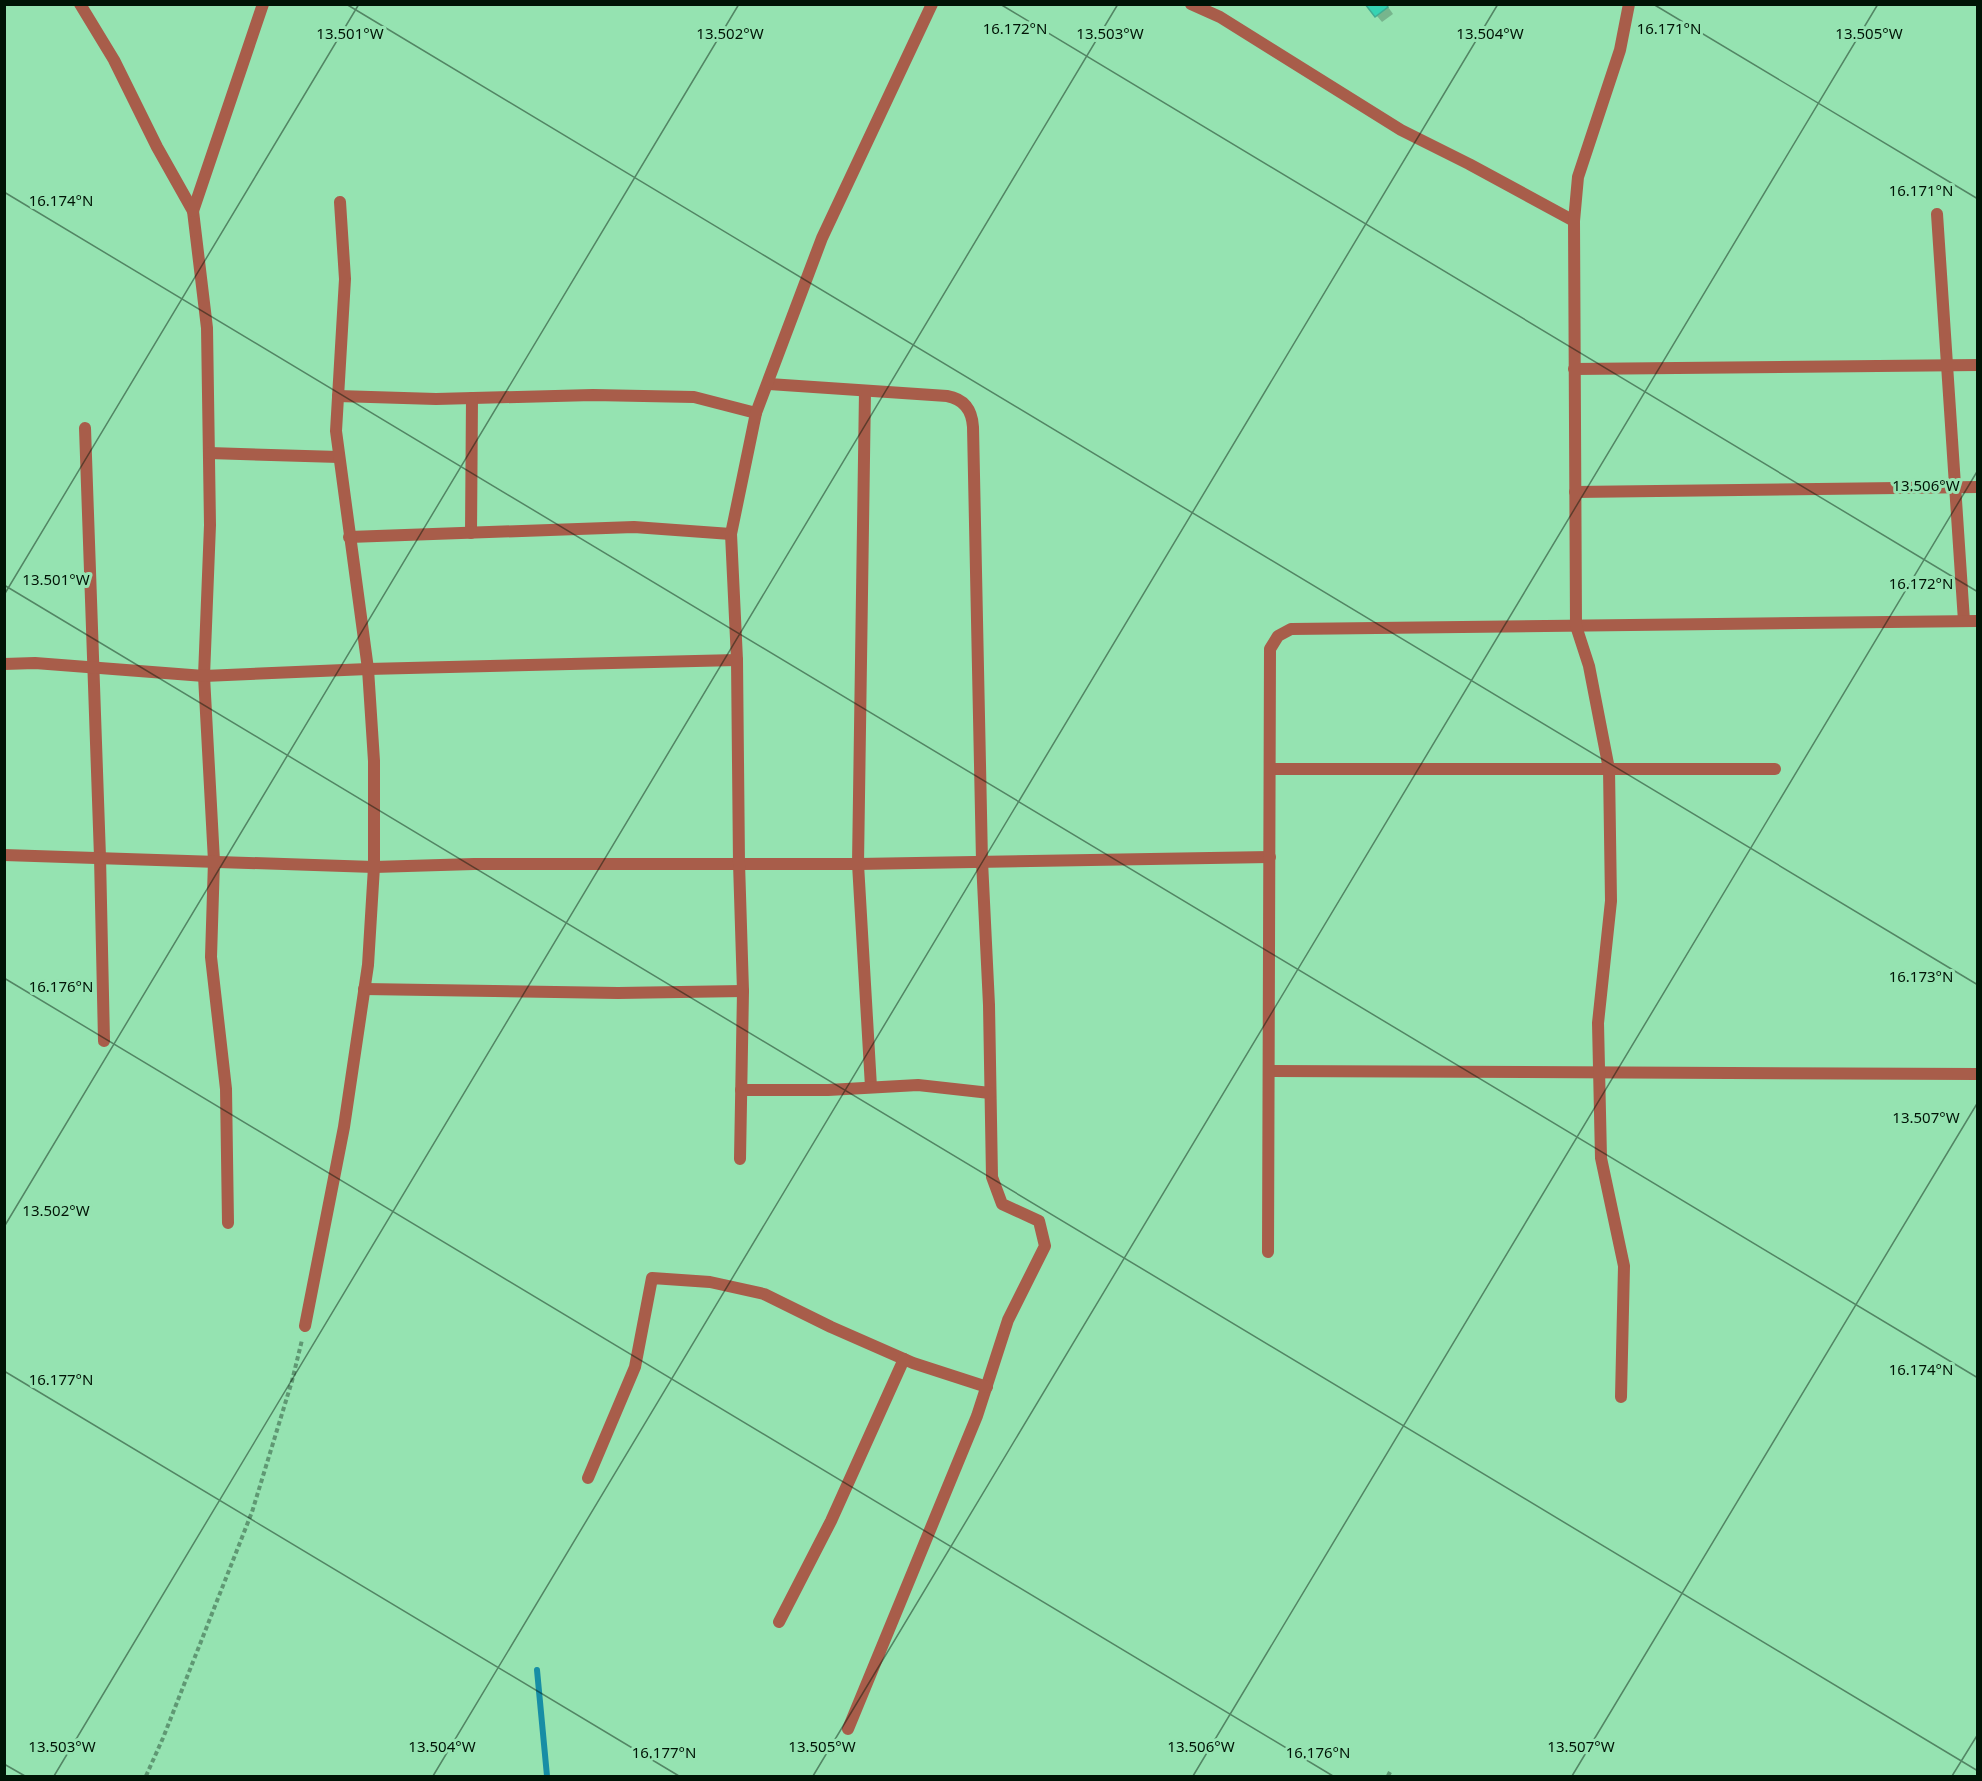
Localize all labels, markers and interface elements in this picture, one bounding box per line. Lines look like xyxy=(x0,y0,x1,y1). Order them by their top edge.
text: 16.172°N xyxy=(983,18,1047,38)
text: 16.171°N xyxy=(1637,18,1701,38)
text: 13.501°W xyxy=(316,23,384,43)
text: 13.502°W xyxy=(696,23,764,43)
text: 13.503°W xyxy=(1076,23,1144,43)
text: 13.504°W xyxy=(1456,23,1524,43)
text: 13.505°W xyxy=(1835,23,1903,43)
text: 16.171°N xyxy=(1889,180,1953,200)
text: 16.174°N xyxy=(29,190,93,210)
text: 13.506°W xyxy=(1892,475,1960,495)
text: 13.501°W xyxy=(22,569,90,589)
text: 16.172°N xyxy=(1889,573,1953,593)
text: 16.173°N xyxy=(1889,966,1953,986)
text: 16.176°N xyxy=(29,976,93,996)
text: 13.507°W xyxy=(1892,1107,1960,1127)
text: 13.502°W xyxy=(22,1200,90,1220)
text: 16.174°N xyxy=(1889,1359,1953,1379)
text: 16.177°N xyxy=(29,1369,93,1389)
text: 13.503°W xyxy=(28,1736,96,1756)
text: 13.504°W xyxy=(408,1736,476,1756)
text: 13.505°W xyxy=(788,1736,856,1756)
text: 13.506°W xyxy=(1167,1736,1235,1756)
text: 13.507°W xyxy=(1547,1736,1615,1756)
text: 16.177°N xyxy=(632,1742,696,1762)
text: 16.176°N xyxy=(1286,1742,1350,1762)

